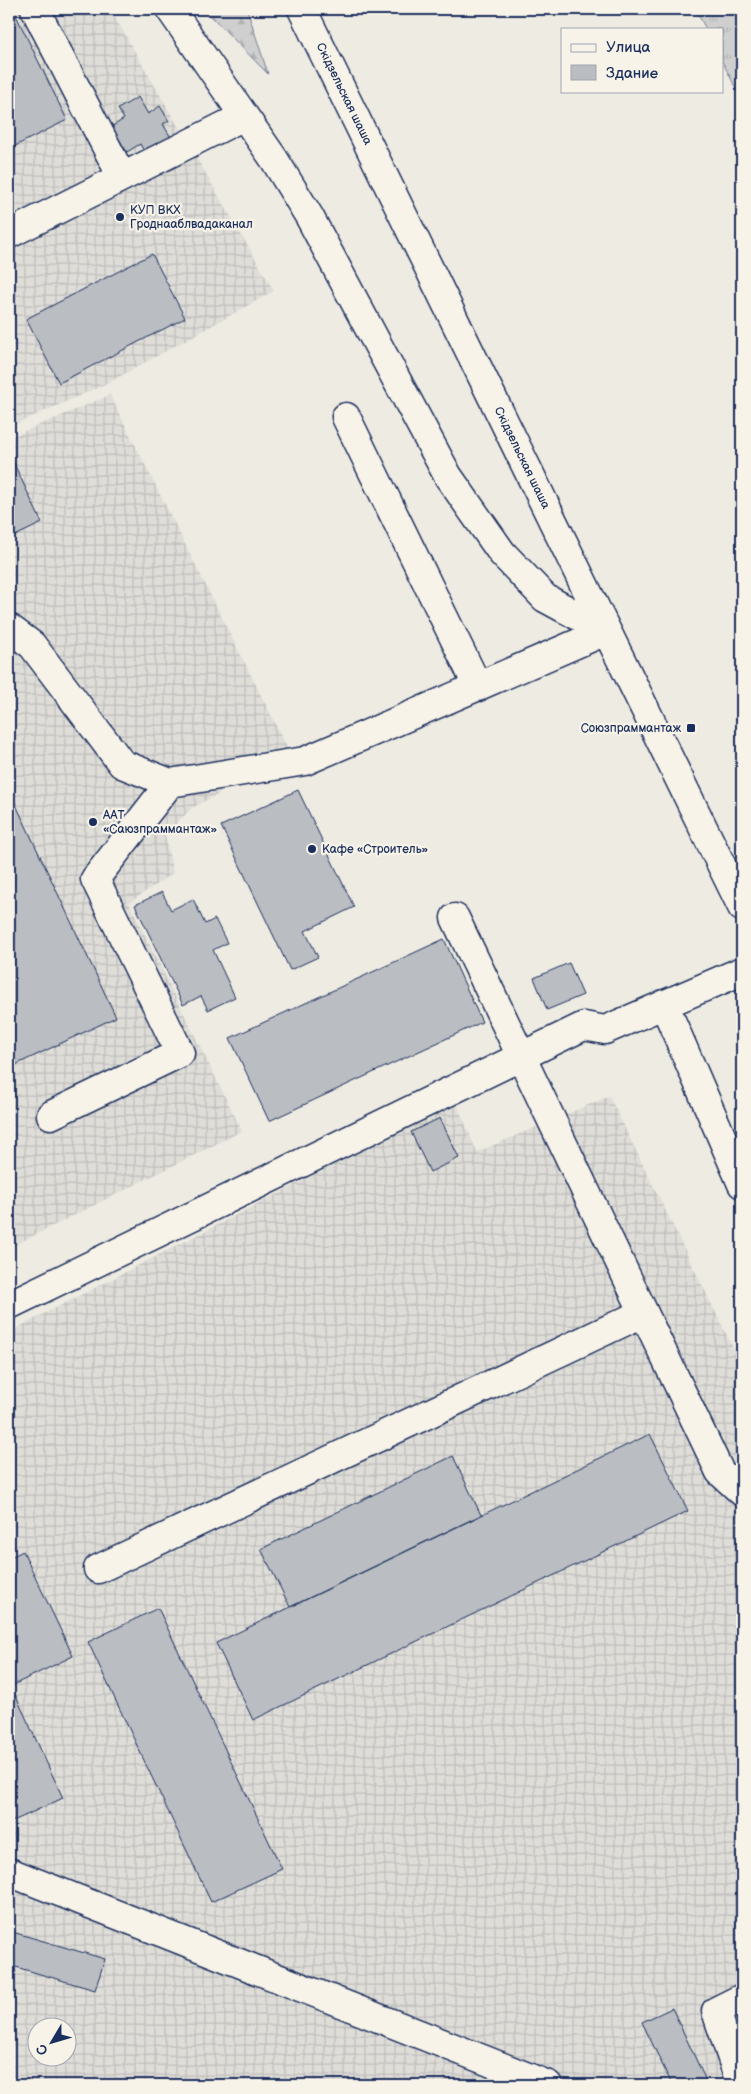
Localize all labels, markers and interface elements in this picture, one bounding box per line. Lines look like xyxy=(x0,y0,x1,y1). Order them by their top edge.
legend xyxy=(561,28,724,92)
text: Улица xyxy=(606,38,651,57)
street label: Скідзельская шаша xyxy=(313,40,375,148)
text: Здание xyxy=(606,64,658,83)
place label: КУП ВКХ Гроднааблвадаканал xyxy=(130,203,253,232)
marker: КУП ВКХ Гроднааблвадаканал xyxy=(114,211,126,223)
street label: Скідзельская шаша xyxy=(491,404,553,512)
place label: Союзпраммантаж xyxy=(581,721,682,736)
marker: Союзпраммантаж xyxy=(685,722,697,734)
place label: ААТ «Саюзпраммантаж» xyxy=(102,808,217,837)
marker: ААТ «Саюзпраммантаж» xyxy=(87,816,99,828)
place label: Кафе «Строитель» xyxy=(322,842,429,857)
marker: Кафе «Строитель» xyxy=(306,843,318,855)
north arrow xyxy=(28,2016,78,2066)
text: С xyxy=(32,2040,52,2059)

